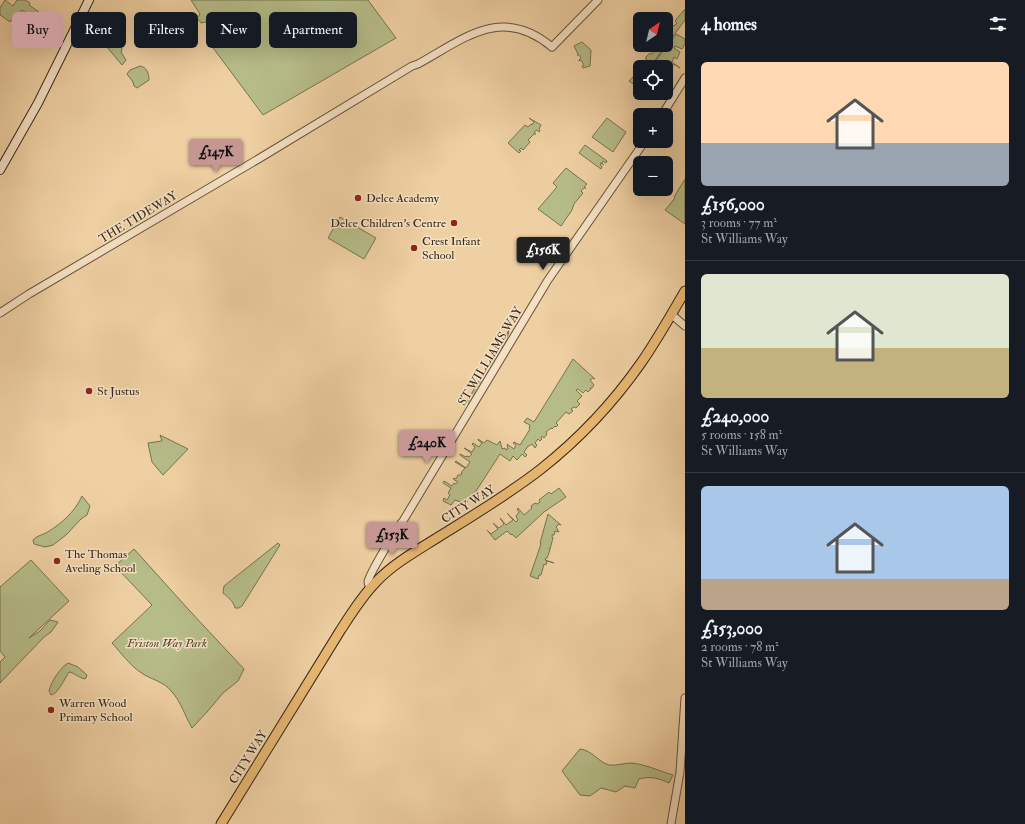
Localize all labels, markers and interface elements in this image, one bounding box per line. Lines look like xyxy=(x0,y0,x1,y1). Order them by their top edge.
chip: Buy xyxy=(12,12,63,48)
chip: Rent xyxy=(71,12,126,48)
chip: Filters xyxy=(134,12,198,48)
chip: New xyxy=(206,12,261,48)
chip: Apartment xyxy=(269,12,357,48)
north arrow xyxy=(633,12,673,52)
map controls xyxy=(633,12,673,196)
icon: filters xyxy=(987,13,1009,35)
text: 4 homes xyxy=(701,14,757,35)
button: locate xyxy=(633,60,673,100)
icon: home xyxy=(819,88,891,160)
button: + xyxy=(633,108,673,148)
pin: £147K xyxy=(188,139,244,173)
text: £147K xyxy=(198,144,234,160)
button: − xyxy=(633,156,673,196)
street label: THE TIDEWAY xyxy=(96,188,181,247)
place label: Delce Academy xyxy=(366,191,440,206)
marker: Delce Academy xyxy=(353,193,363,203)
text: £156,000 xyxy=(701,194,765,215)
text: 3 rooms · 77 m² xyxy=(701,215,777,231)
place label: Delce Children's Centre xyxy=(330,216,446,231)
marker: Delce Children's Centre xyxy=(449,218,459,228)
text: St Williams Way xyxy=(701,231,788,247)
place label: Crest Infant School xyxy=(422,234,481,263)
pin: £156K xyxy=(515,237,571,271)
text: £156K xyxy=(526,242,560,258)
marker: Crest Infant School xyxy=(409,243,419,253)
icon: home xyxy=(819,300,891,372)
street label: ST WILLIAMS WAY xyxy=(455,303,526,408)
place label: St Justus xyxy=(97,384,139,399)
marker: St Justus xyxy=(84,386,94,396)
text: £240,000 xyxy=(701,406,769,427)
text: 5 rooms · 158 m² xyxy=(701,427,782,443)
pin: £240K xyxy=(399,430,455,464)
text: £240K xyxy=(408,435,446,451)
text: St Williams Way xyxy=(701,443,788,459)
street label: CITY WAY xyxy=(439,482,499,527)
icon: home xyxy=(819,512,891,584)
pin: £153K xyxy=(364,522,420,556)
text: £153K xyxy=(375,527,409,543)
place label: The Thomas Aveling School xyxy=(64,547,136,576)
marker: The Thomas Aveling School xyxy=(52,556,62,566)
text: £153,000 xyxy=(701,618,763,639)
park label: Friston Way Park xyxy=(126,636,207,651)
text: 2 rooms · 78 m² xyxy=(701,639,779,655)
text: St Williams Way xyxy=(701,655,788,671)
place label: Warren Wood Primary School xyxy=(58,696,132,725)
marker: Warren Wood Primary School xyxy=(46,705,56,715)
street label: CITY WAY xyxy=(226,727,271,787)

